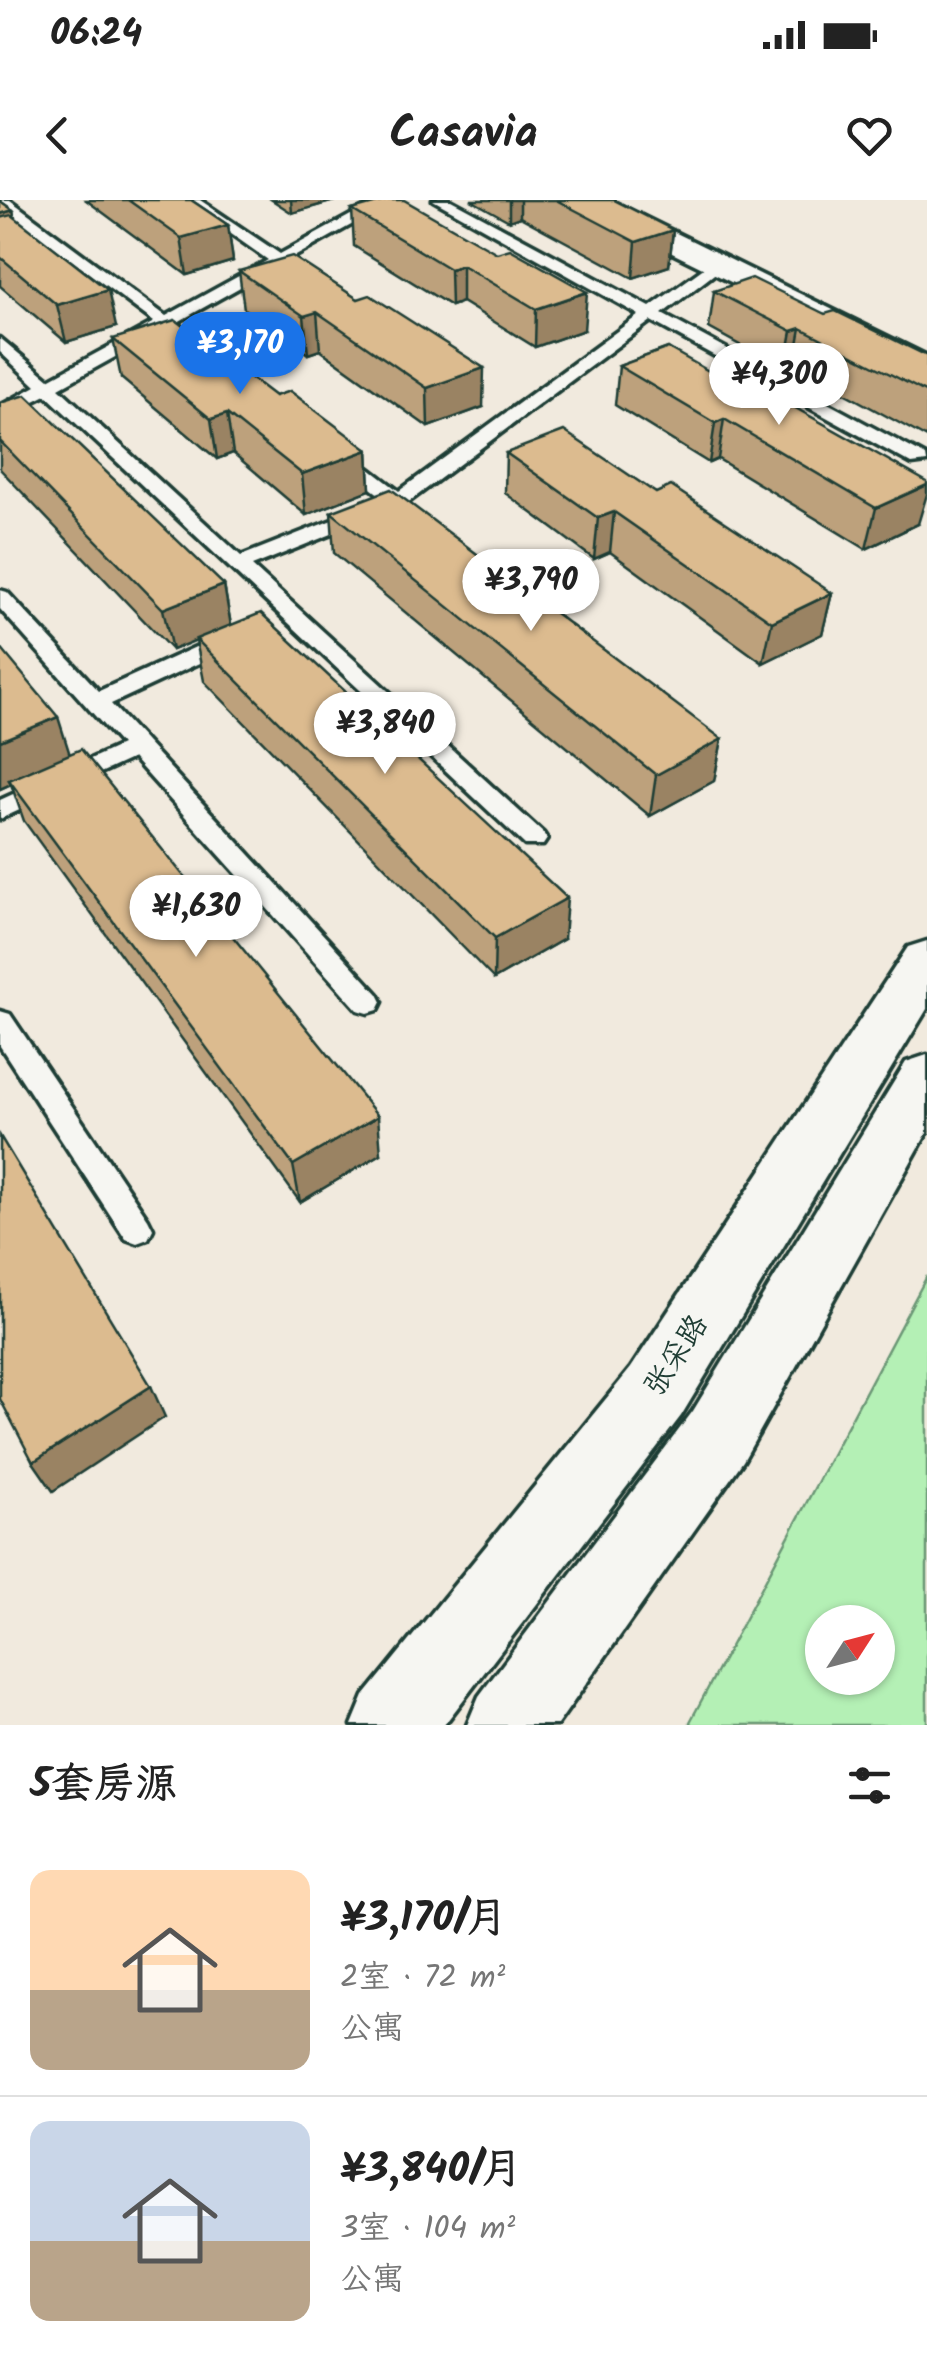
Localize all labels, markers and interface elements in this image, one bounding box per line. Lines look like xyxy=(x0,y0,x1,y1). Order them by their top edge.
text: 06:24 xyxy=(50,5,142,65)
text: Casavia xyxy=(389,99,538,171)
icon: back xyxy=(30,108,85,163)
icon: heart xyxy=(842,108,897,163)
pin: ¥3,170 xyxy=(159,312,321,397)
text: ¥3,170 xyxy=(197,319,283,370)
pin: ¥4,300 xyxy=(698,343,860,428)
text: ¥4,300 xyxy=(731,350,827,401)
pin: ¥3,790 xyxy=(450,549,612,634)
text: ¥3,790 xyxy=(484,556,578,607)
pin: ¥3,840 xyxy=(304,692,466,777)
text: ¥3,840 xyxy=(336,699,434,750)
pin: ¥1,630 xyxy=(115,875,277,960)
text: ¥1,630 xyxy=(152,882,241,933)
street label: 张采路 xyxy=(632,1305,722,1407)
north arrow xyxy=(805,1605,895,1695)
map controls xyxy=(805,1605,895,1695)
text: 5套房源 xyxy=(30,1752,177,1819)
icon: filters xyxy=(842,1758,897,1813)
text: ¥3,170/月 xyxy=(340,1886,508,1953)
icon: home xyxy=(110,1910,230,2030)
text: 2室 · 72 m² xyxy=(340,1953,505,2004)
text: 公寓 xyxy=(340,2004,404,2055)
text: ¥3,840/月 xyxy=(340,2137,523,2204)
icon: home xyxy=(110,2161,230,2281)
text: 3室 · 104 m² xyxy=(340,2204,515,2255)
text: 公寓 xyxy=(340,2255,404,2306)

